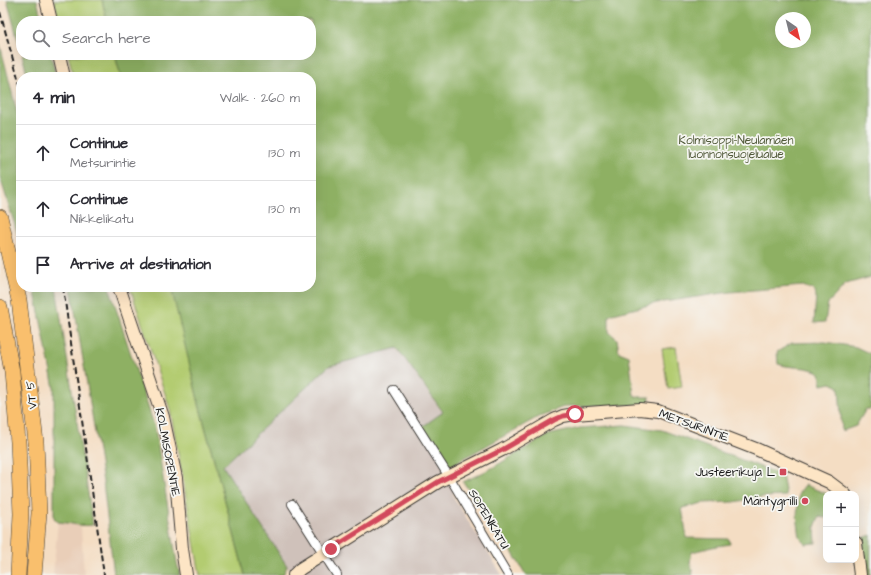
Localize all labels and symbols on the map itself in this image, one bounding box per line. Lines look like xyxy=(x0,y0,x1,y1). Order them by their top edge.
north arrow xyxy=(775,12,811,48)
park label: Kolmisoppi-Neulamäen luonnonsuojelualue xyxy=(679,132,793,163)
street label: VT 5 xyxy=(22,379,41,410)
route start xyxy=(566,405,584,423)
street label: METSURINTIE xyxy=(657,405,731,446)
street label: KOLMISOPENTIE xyxy=(151,406,184,498)
place label: Justeerikuja L xyxy=(695,464,776,481)
marker: Justeerikuja L xyxy=(778,467,788,477)
street label: SOPENKATU xyxy=(464,486,513,553)
place label: Mäntygrilli xyxy=(743,493,797,511)
marker: Mäntygrilli xyxy=(800,496,810,506)
route end xyxy=(322,540,340,558)

